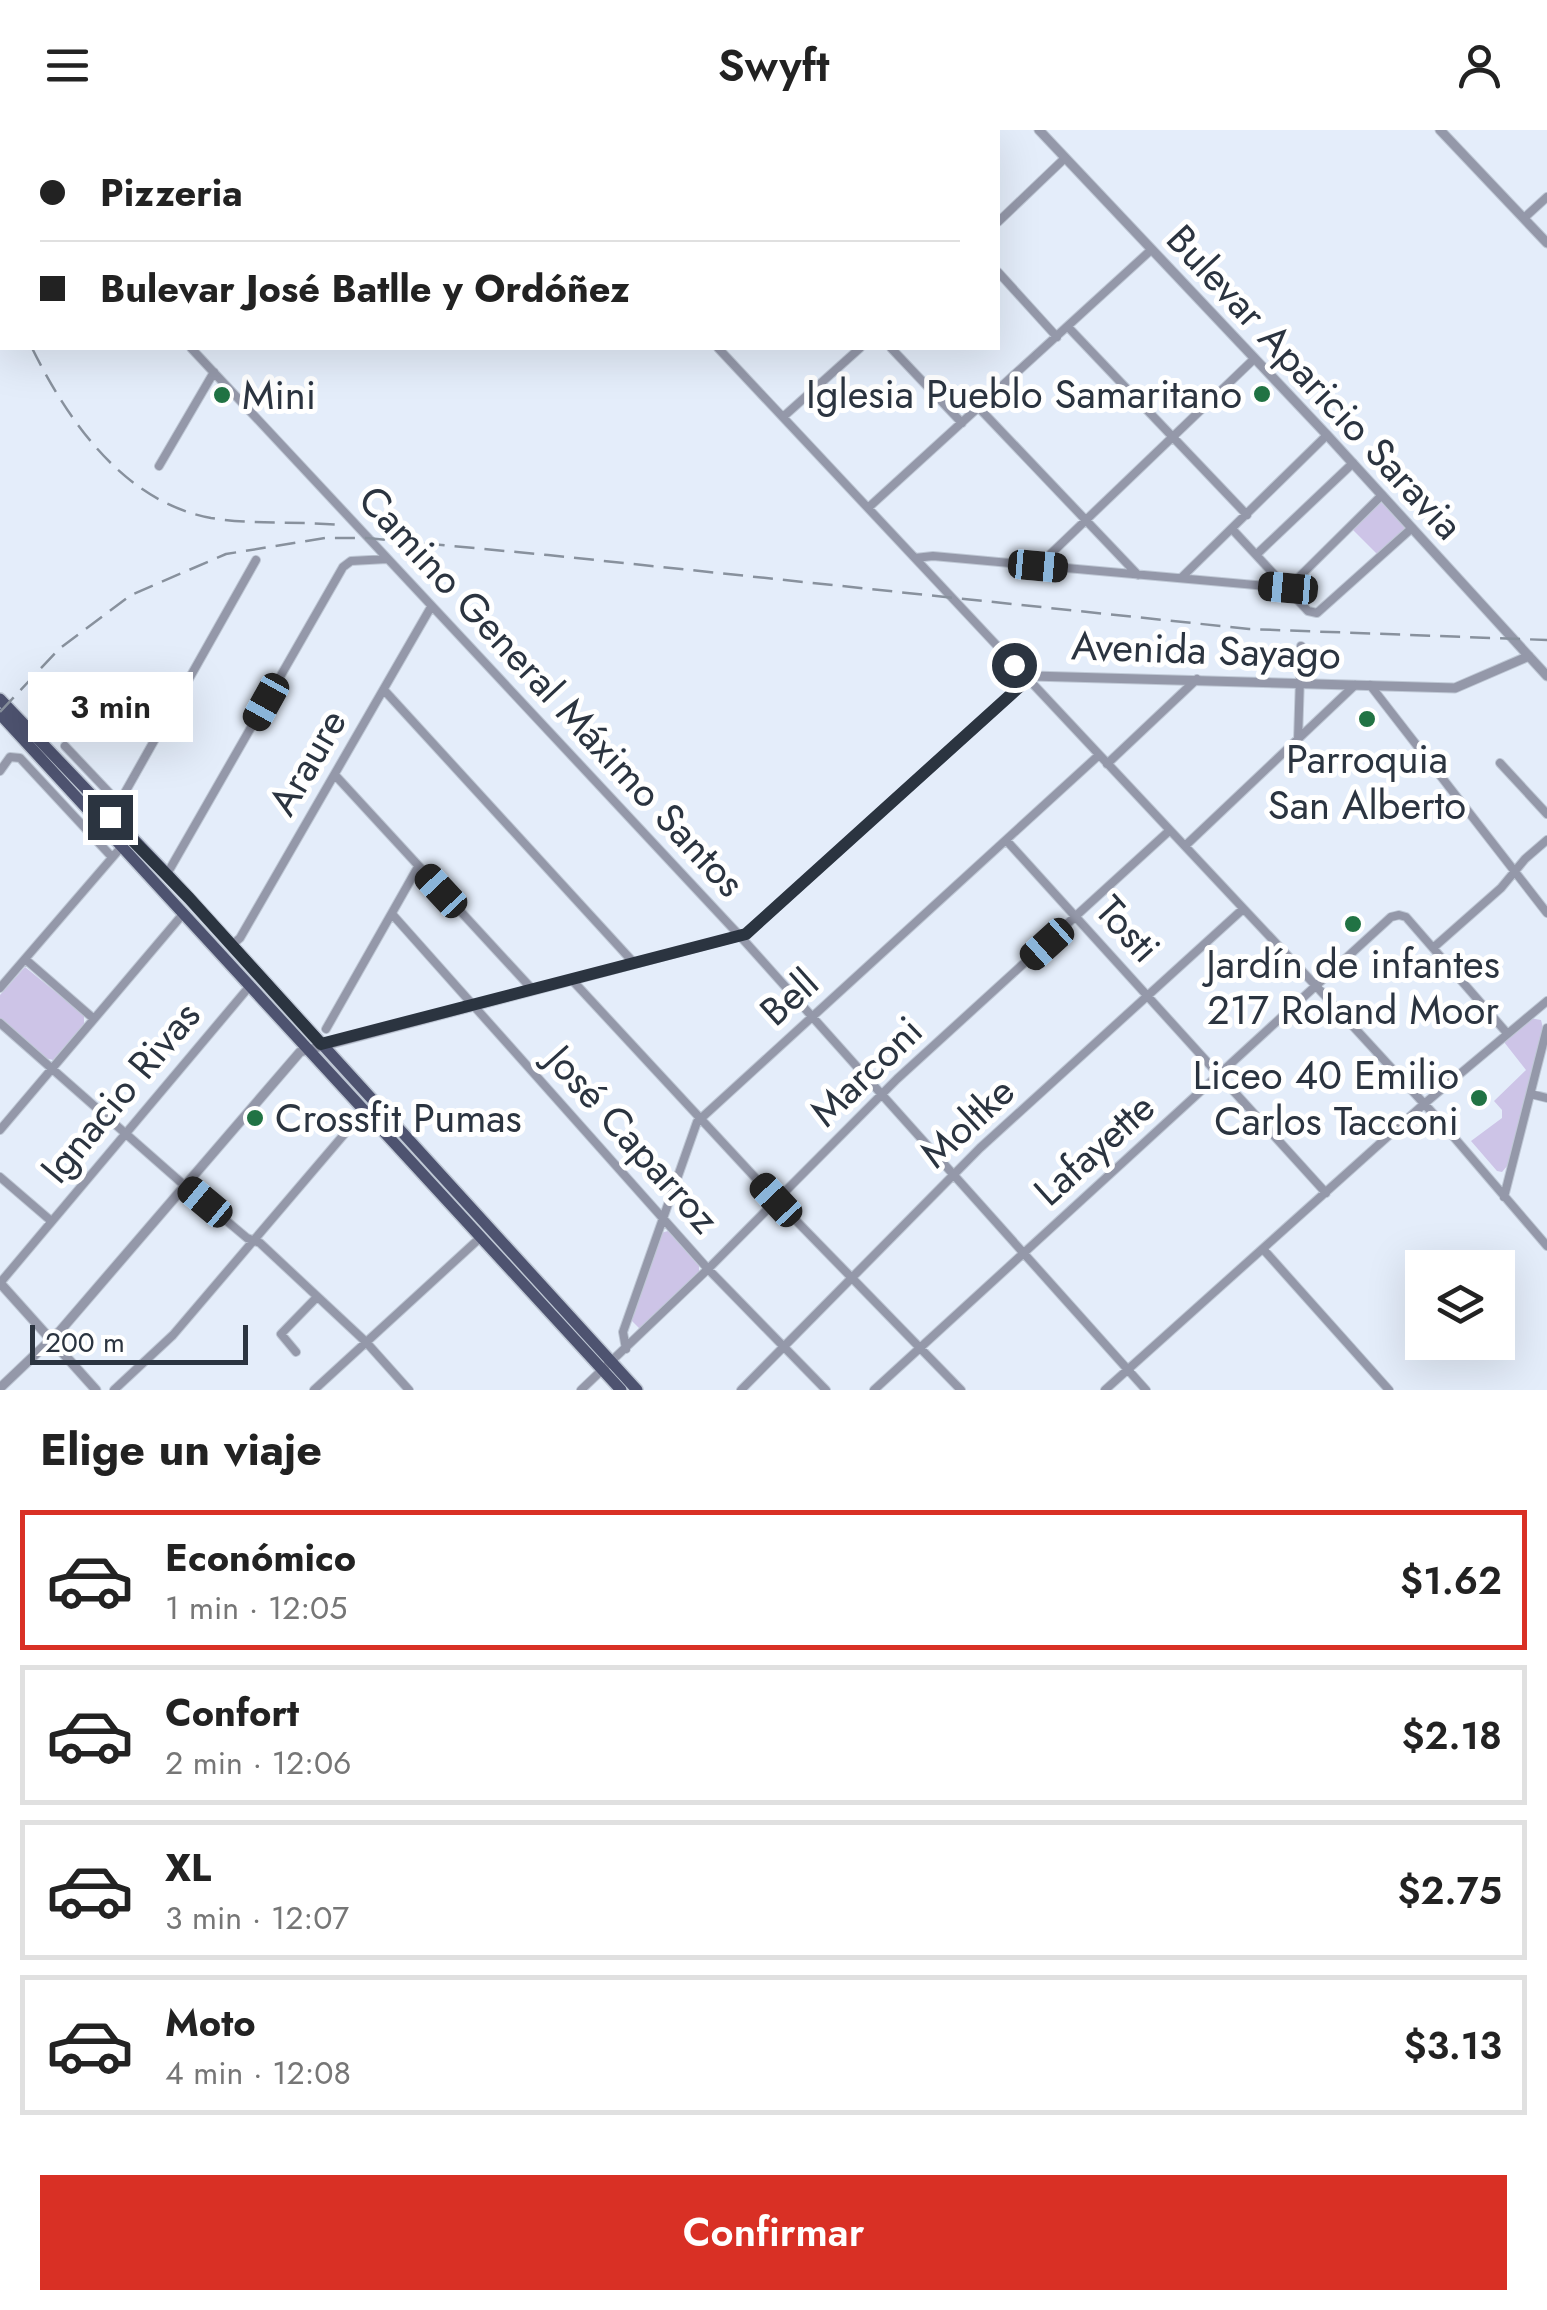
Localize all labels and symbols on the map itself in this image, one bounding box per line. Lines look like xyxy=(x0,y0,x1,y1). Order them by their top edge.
street label: Bulevar Aparicio Saravia xyxy=(1153,212,1477,552)
place label: Iglesia Pueblo Samaritano xyxy=(806,365,1242,423)
place label: Mini xyxy=(242,366,316,424)
marker: Iglesia Pueblo Samaritano xyxy=(1251,383,1273,405)
marker: Mini xyxy=(211,384,233,406)
street label: Camino General Máximo Santos xyxy=(345,472,759,910)
car xyxy=(1007,548,1069,584)
car xyxy=(1257,570,1319,606)
street label: Avenida Sayago xyxy=(1070,616,1342,684)
route start xyxy=(992,643,1037,688)
car xyxy=(238,668,294,736)
callout: 3 min xyxy=(28,672,192,742)
street label: Araure xyxy=(253,698,361,826)
marker: Parroquia San Alberto xyxy=(1356,708,1378,730)
place label: Parroquia San Alberto xyxy=(1268,730,1466,834)
route end xyxy=(88,795,133,840)
car xyxy=(410,859,472,923)
street label: Tosti xyxy=(1082,883,1174,975)
car xyxy=(1015,913,1079,975)
marker: Jardín de infantes 217 Roland Moor xyxy=(1342,913,1364,935)
place label: Jardín de infantes 217 Roland Moor xyxy=(1201,935,1500,1039)
street label: Bell xyxy=(747,955,831,1039)
street label: Ignacio Rivas xyxy=(26,988,214,1196)
street label: Marconi xyxy=(797,1003,935,1139)
street label: José Caparroz xyxy=(529,1028,733,1246)
place label: Liceo 40 Emilio Carlos Tacconi xyxy=(1193,1046,1459,1150)
street label: Moltke xyxy=(907,1063,1027,1181)
street label: Lafayette xyxy=(1021,1079,1167,1219)
marker: Liceo 40 Emilio Carlos Tacconi xyxy=(1468,1087,1490,1109)
place label: Crossfit Pumas xyxy=(275,1089,522,1147)
marker: Crossfit Pumas xyxy=(244,1107,266,1129)
car xyxy=(745,1168,807,1232)
car xyxy=(172,1171,238,1233)
scale bar xyxy=(30,1320,248,1364)

